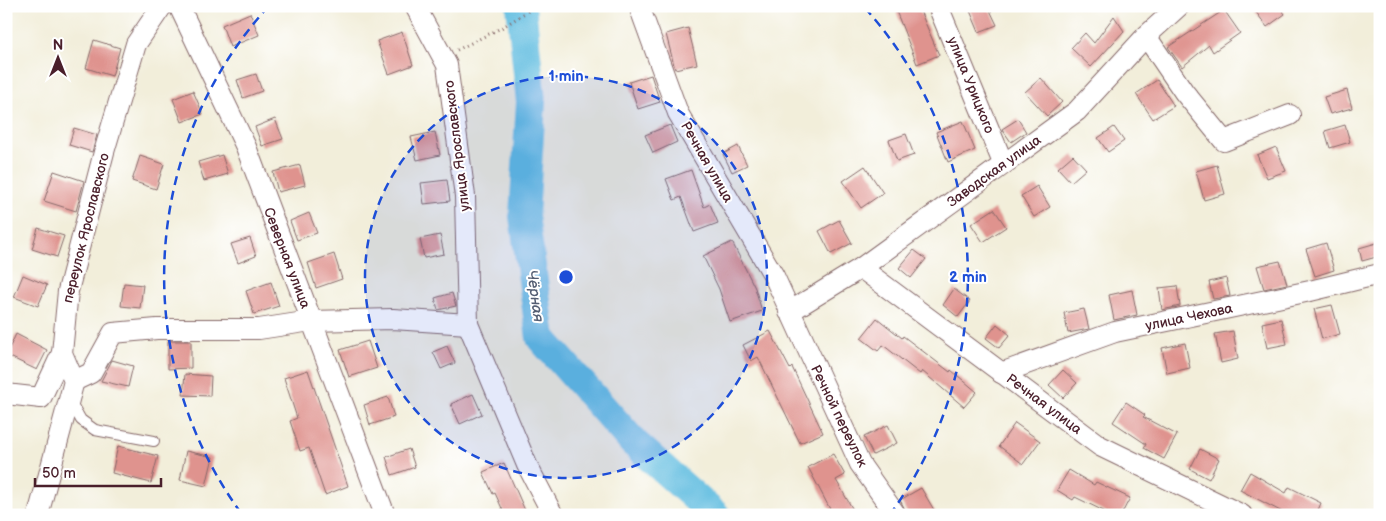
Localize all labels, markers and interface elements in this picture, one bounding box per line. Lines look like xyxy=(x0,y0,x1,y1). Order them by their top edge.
north arrow xyxy=(32,32,82,82)
street label: улица Урицкого xyxy=(944,34,998,136)
text: N xyxy=(53,37,63,54)
text: 1 min xyxy=(548,67,584,86)
street label: улица Ярославского xyxy=(441,80,473,212)
street label: Речная улица xyxy=(677,119,737,206)
street label: Заводская улица xyxy=(944,131,1045,211)
street label: переулок Ярославского xyxy=(59,151,113,305)
street label: Северная улица xyxy=(260,205,314,312)
centre of rings xyxy=(557,268,575,286)
text: 2 min xyxy=(949,268,987,287)
water label: Чёрная xyxy=(522,269,548,324)
street label: улица Чехова xyxy=(1144,299,1235,335)
street label: Речной переулок xyxy=(807,362,871,470)
street label: Речная улица xyxy=(1003,370,1086,438)
scale bar xyxy=(35,456,161,488)
text: 50 m xyxy=(42,464,76,483)

